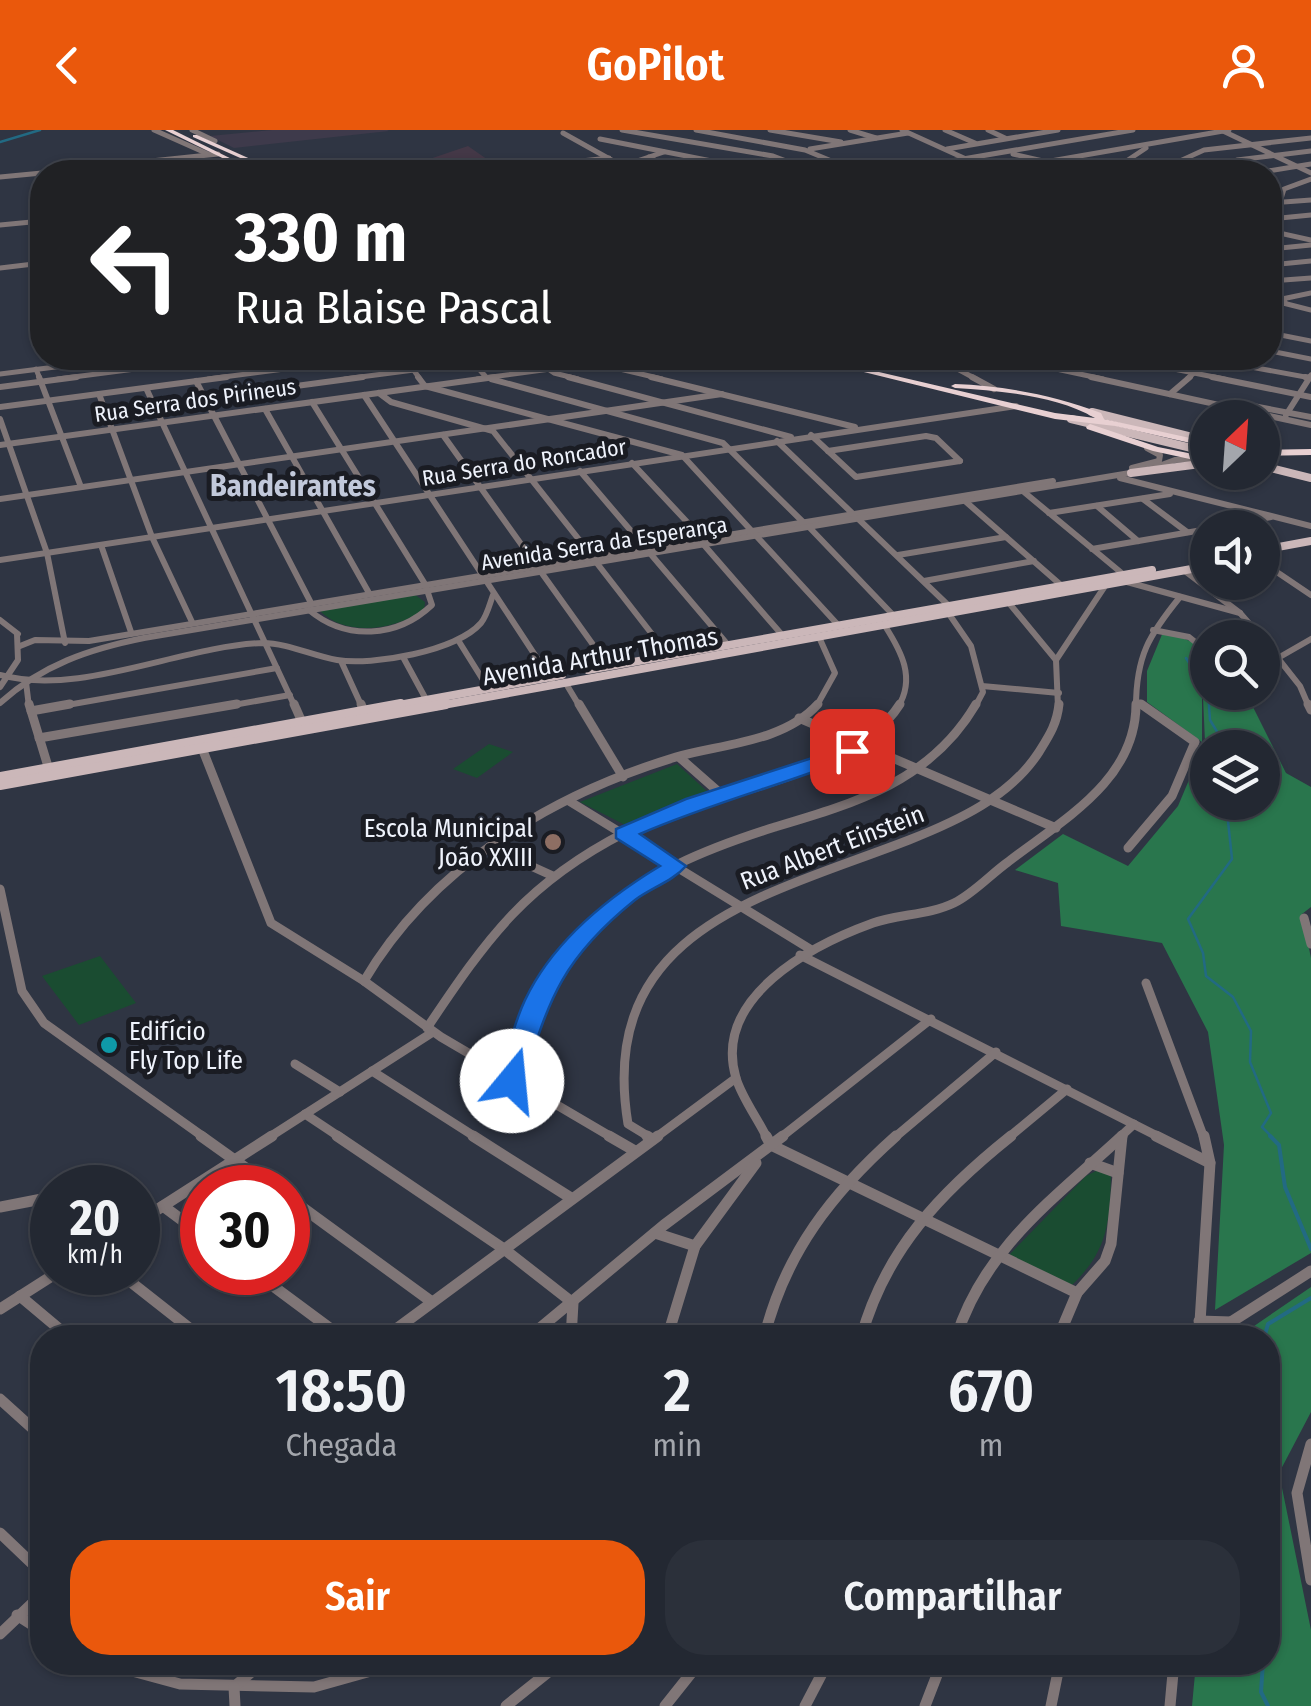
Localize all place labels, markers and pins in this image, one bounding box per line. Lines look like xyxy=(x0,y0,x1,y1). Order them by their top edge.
pin xyxy=(810,709,895,794)
place label: Escola Municipal João XXIII xyxy=(364,814,533,873)
marker: Escola Municipal João XXIII xyxy=(542,831,564,853)
place label: Edifício Fly Top Life xyxy=(129,1017,243,1076)
marker: Edifício Fly Top Life xyxy=(98,1034,120,1056)

